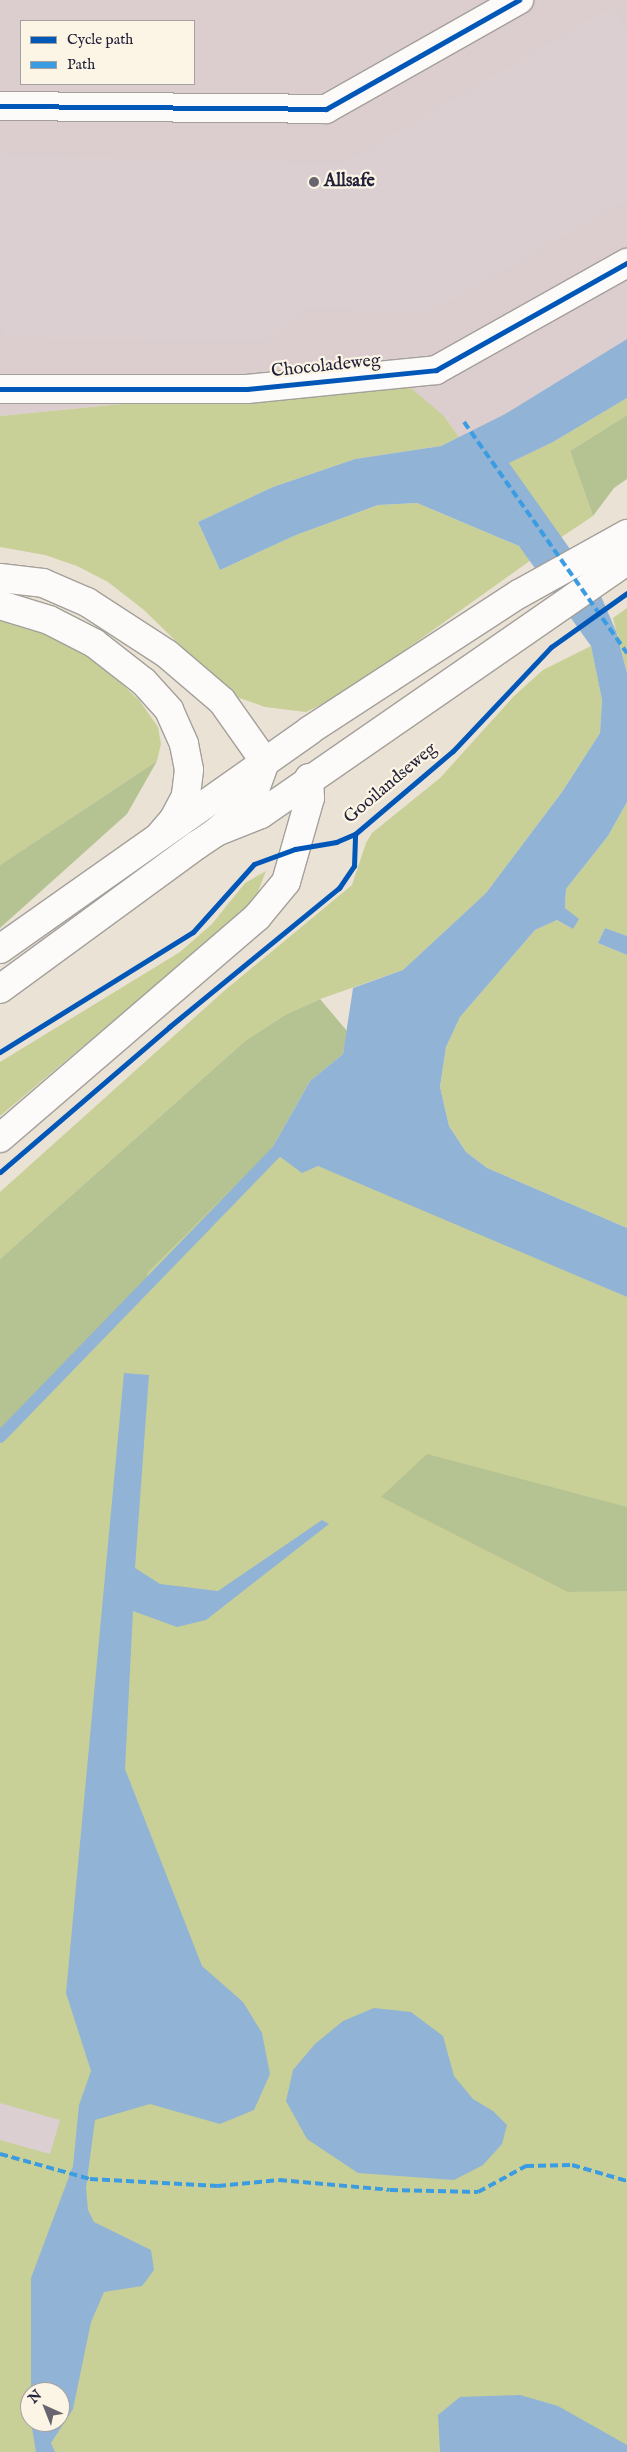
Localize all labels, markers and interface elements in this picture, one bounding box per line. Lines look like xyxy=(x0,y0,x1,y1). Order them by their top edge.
legend xyxy=(20,20,195,85)
text: Cycle path xyxy=(67,30,133,49)
text: Path xyxy=(67,55,95,74)
place label: Allsafe xyxy=(324,171,375,193)
marker: Allsafe xyxy=(308,176,320,188)
street label: Chocoladeweg xyxy=(270,351,382,383)
street label: Gooilandseweg xyxy=(340,739,442,829)
north arrow xyxy=(20,2382,70,2432)
text: N xyxy=(25,2386,46,2408)

